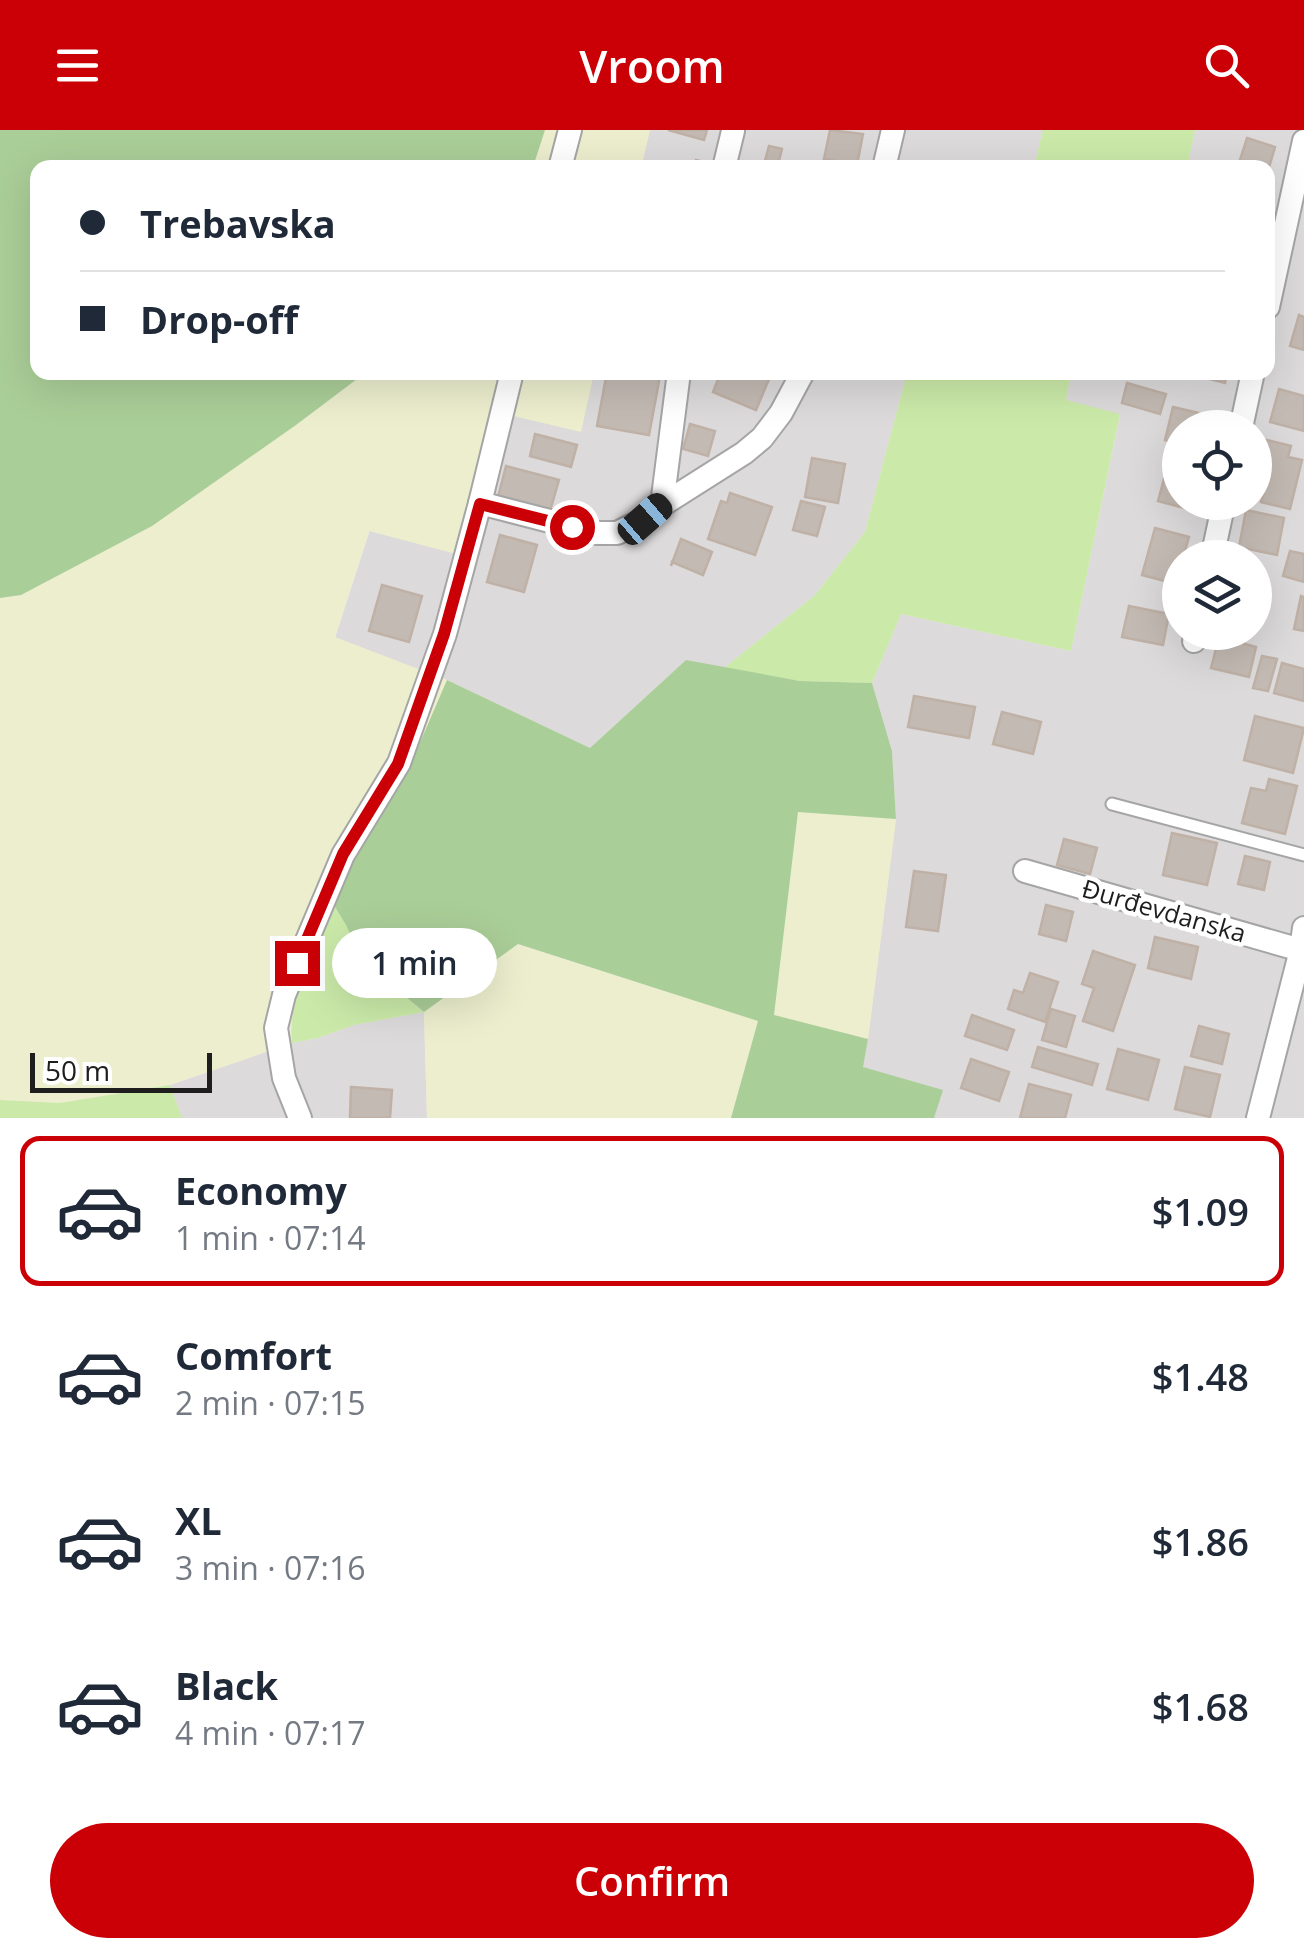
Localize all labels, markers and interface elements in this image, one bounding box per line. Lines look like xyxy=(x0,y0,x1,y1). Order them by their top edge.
text: Vroom xyxy=(579,35,725,96)
icon: menu xyxy=(50,38,105,93)
icon: search xyxy=(1199,38,1254,93)
text: Trebavska xyxy=(140,197,336,249)
text: Drop-off xyxy=(140,293,298,345)
map controls xyxy=(1162,410,1272,650)
button: locate xyxy=(1162,410,1272,520)
car xyxy=(613,488,677,550)
route start xyxy=(550,505,595,550)
button: layers xyxy=(1162,540,1272,650)
street label: Đurđevdanska xyxy=(1078,870,1250,950)
callout: 1 min xyxy=(332,928,497,998)
route end xyxy=(275,941,320,986)
text: 1 min xyxy=(371,941,458,984)
scale bar xyxy=(30,1048,212,1093)
text: 50 m xyxy=(45,1051,110,1089)
text: Economy xyxy=(175,1164,347,1216)
icon: car xyxy=(55,1166,145,1256)
text: $1.09 xyxy=(1152,1185,1249,1237)
text: 1 min · 07:14 xyxy=(175,1216,366,1259)
text: Comfort xyxy=(175,1329,332,1381)
icon: car xyxy=(55,1331,145,1421)
text: $1.48 xyxy=(1152,1350,1249,1402)
text: 2 min · 07:15 xyxy=(175,1381,366,1424)
text: XL xyxy=(175,1494,222,1546)
icon: car xyxy=(55,1496,145,1586)
text: $1.86 xyxy=(1152,1515,1249,1567)
text: 3 min · 07:16 xyxy=(175,1546,366,1589)
text: Black xyxy=(175,1659,278,1711)
icon: car xyxy=(55,1661,145,1751)
text: $1.68 xyxy=(1152,1680,1249,1732)
text: 4 min · 07:17 xyxy=(175,1711,366,1754)
button: Confirm xyxy=(50,1823,1254,1938)

